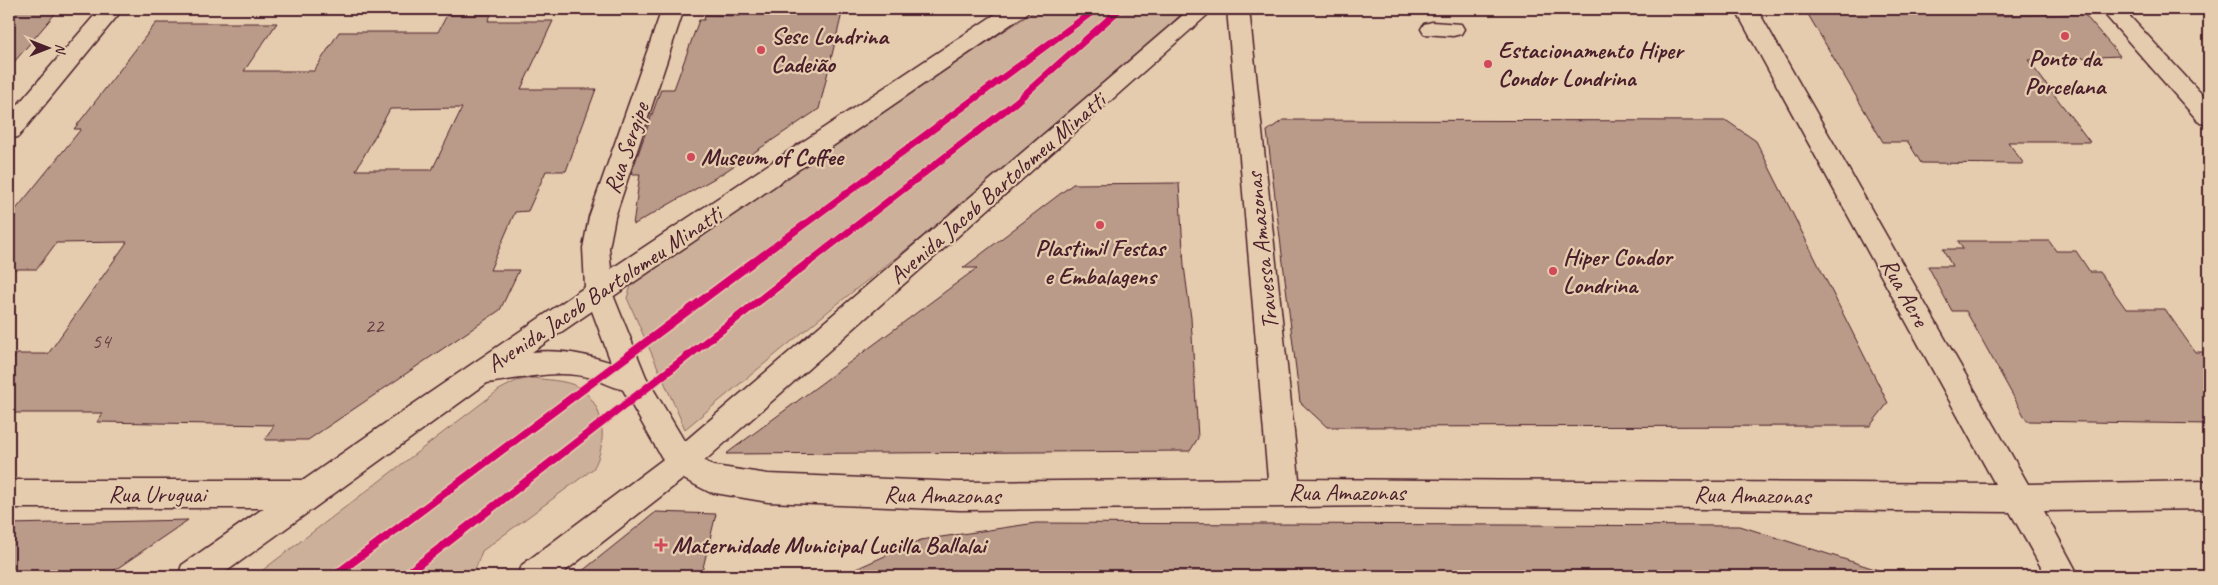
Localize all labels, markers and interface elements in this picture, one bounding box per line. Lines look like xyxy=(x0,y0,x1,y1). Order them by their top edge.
place label: Sesc Londrina Cadeião xyxy=(771,21,890,79)
north arrow xyxy=(22,22,72,72)
marker: Ponto da Porcelana xyxy=(2059,30,2071,42)
place label: Estacionamento Hiper Condor Londrina xyxy=(1498,35,1685,93)
place label: Ponto da Porcelana xyxy=(2025,43,2108,101)
text: N xyxy=(52,44,69,55)
marker: Sesc Londrina Cadeião xyxy=(755,44,767,56)
marker: Estacionamento Hiper Condor Londrina xyxy=(1482,58,1494,70)
street label: Avenida Jacob Bartolomeu Minatti xyxy=(883,84,1113,290)
street label: Rua Sergipe xyxy=(596,96,656,198)
place label: Museum of Coffee xyxy=(701,142,845,172)
marker: Museum of Coffee xyxy=(685,151,697,163)
street label: Travessa Amazonas xyxy=(1239,169,1285,331)
street label: Avenida Jacob Bartolomeu Minatti xyxy=(481,198,729,379)
marker: Plastimil Festas e Embalagens xyxy=(1094,219,1106,231)
place label: Plastimil Festas e Embalagens xyxy=(1035,233,1167,291)
place label: Hiper Condor Londrina xyxy=(1563,242,1674,300)
street label: Rua Acre xyxy=(1874,253,1937,333)
marker: Hiper Condor Londrina xyxy=(1547,265,1559,277)
house number: 22 xyxy=(365,313,385,339)
house number: 54 xyxy=(92,328,113,354)
street label: Rua Amazonas xyxy=(1289,477,1408,507)
street label: Rua Uruguai xyxy=(108,479,209,509)
street label: Rua Amazonas xyxy=(884,479,1003,511)
street label: Rua Amazonas xyxy=(1694,479,1813,511)
place label: Maternidade Municipal Lucilla Ballalai xyxy=(672,530,989,560)
marker: Maternidade Municipal Lucilla Ballalai xyxy=(654,538,668,552)

